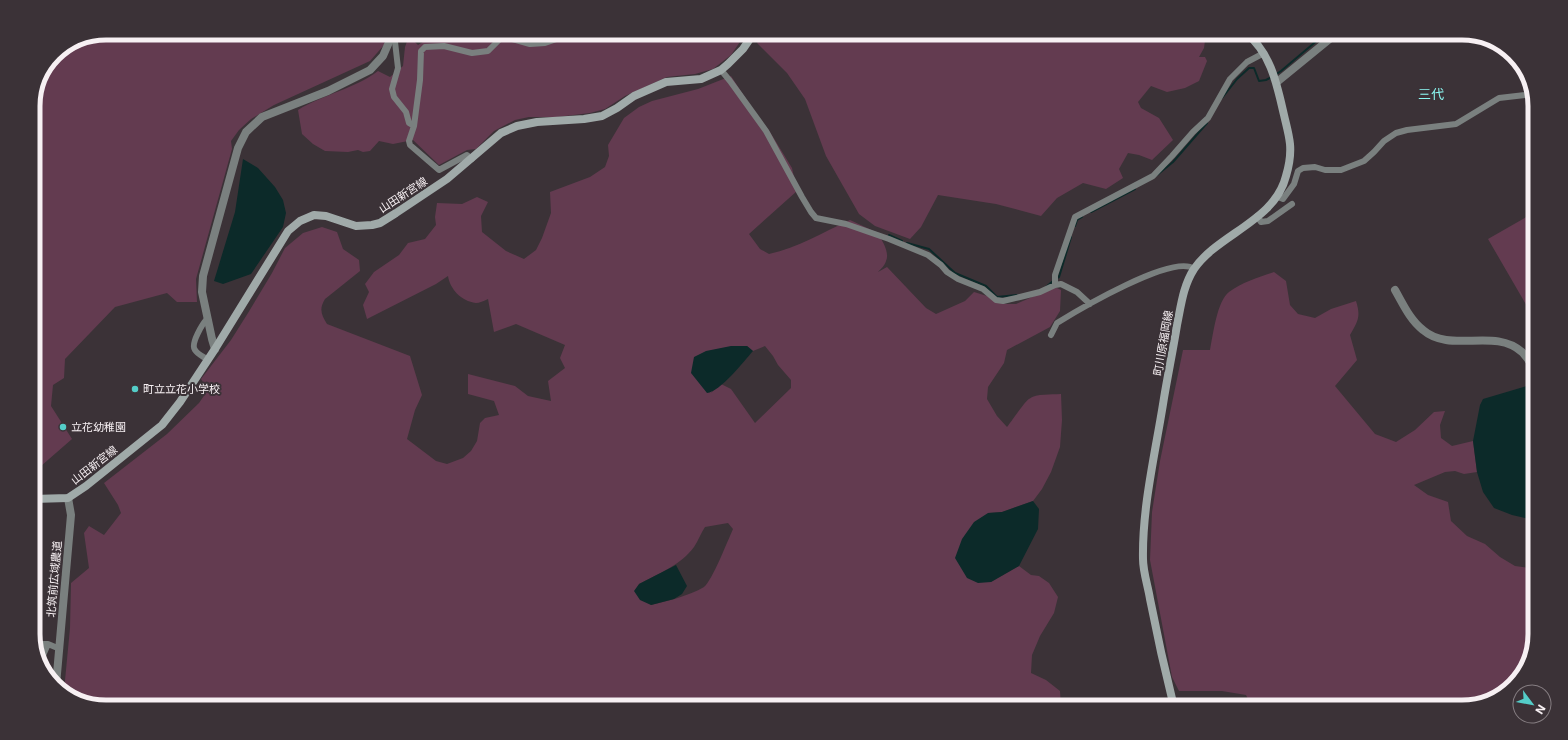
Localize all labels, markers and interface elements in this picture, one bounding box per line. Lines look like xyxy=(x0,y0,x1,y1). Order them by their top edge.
district label: 三代 xyxy=(1418,86,1444,102)
street label: 山田新宮線 xyxy=(376,174,430,216)
street label: 町川原福岡線 xyxy=(1150,309,1176,377)
place label: 町立立花小学校 xyxy=(143,382,220,396)
marker: 町立立花小学校 xyxy=(130,384,140,394)
place label: 立花幼稚園 xyxy=(71,420,126,434)
marker: 立花幼稚園 xyxy=(58,422,68,432)
street label: 山田新宮線 xyxy=(68,443,120,487)
street label: 北筑前広域農道 xyxy=(44,540,64,618)
north arrow xyxy=(1512,684,1552,724)
text: N xyxy=(1532,702,1549,717)

